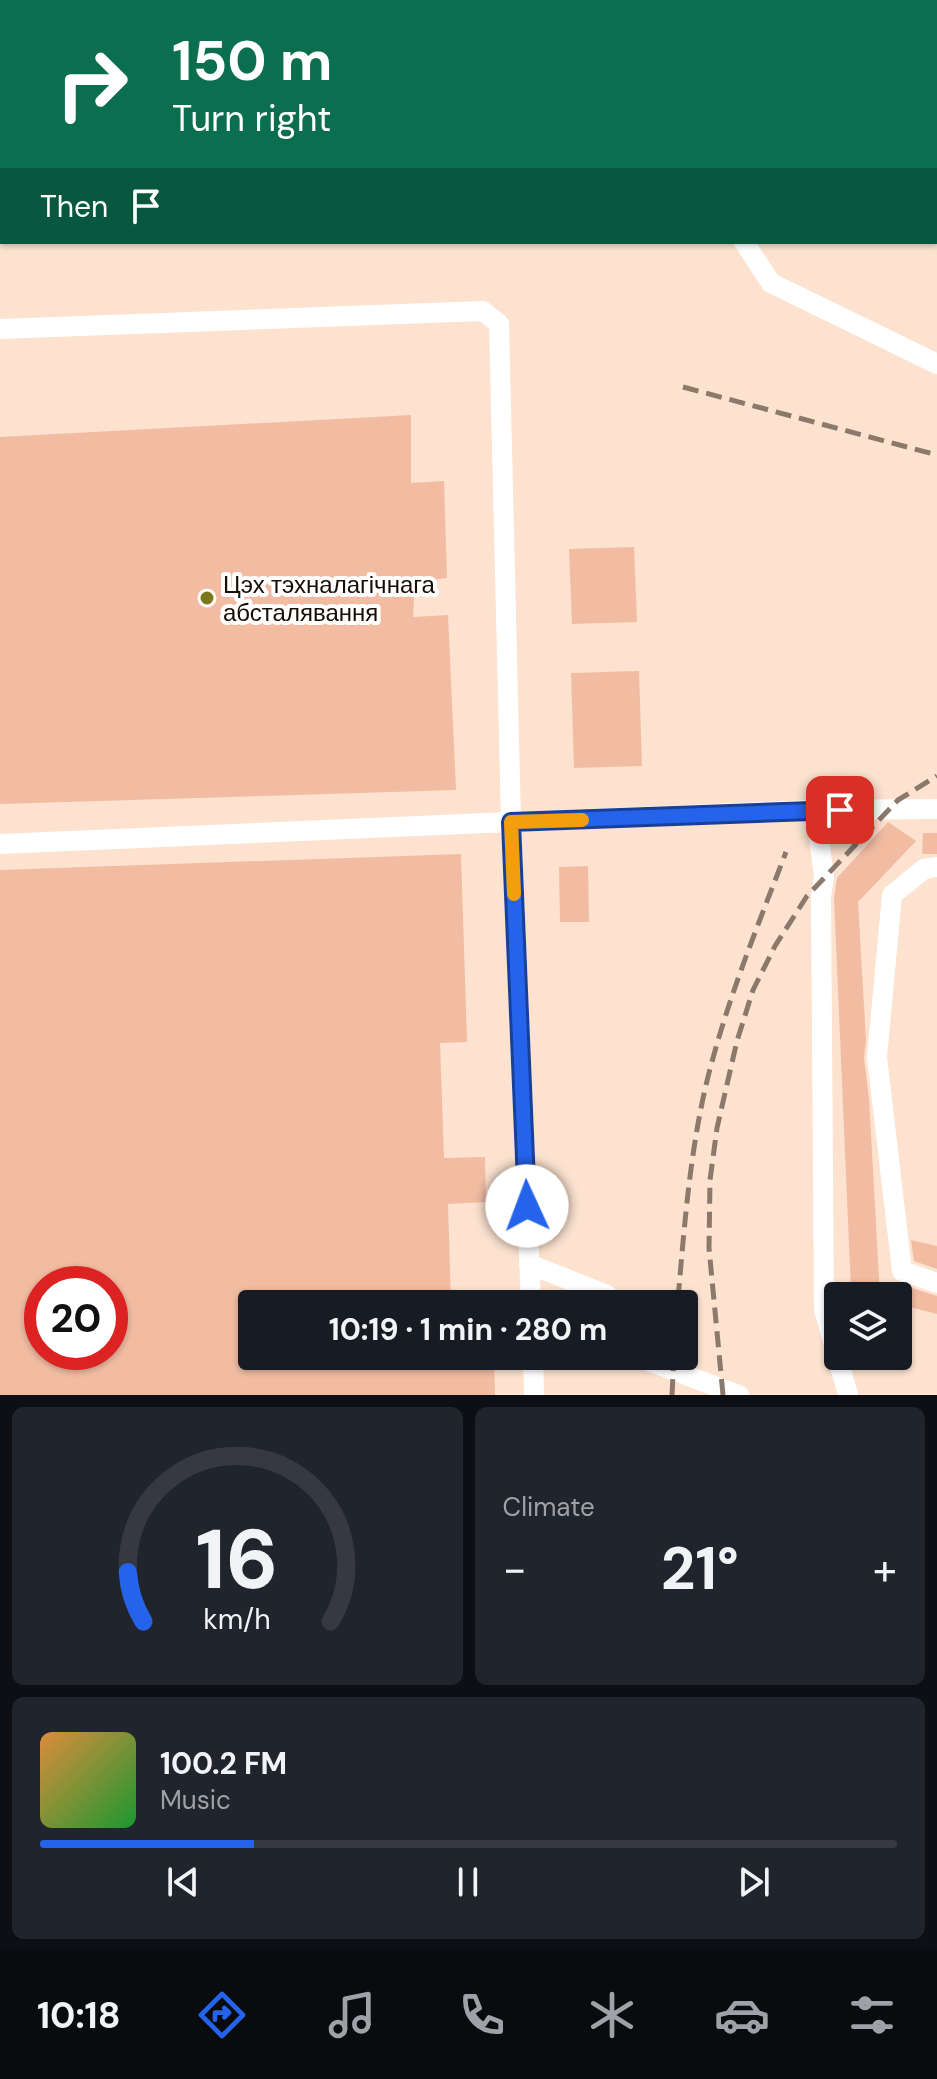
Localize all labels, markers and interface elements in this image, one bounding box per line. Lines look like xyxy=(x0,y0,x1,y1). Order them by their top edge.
text: 150 m xyxy=(172,24,333,97)
icon: right xyxy=(40,32,144,136)
text: Turn right xyxy=(172,95,331,142)
icon: arrive xyxy=(124,184,168,228)
text: Then xyxy=(40,187,108,226)
place label: Цэх тэхналагічнага абсталявання xyxy=(223,569,435,628)
marker: Цэх тэхналагічнага абсталявання xyxy=(198,589,216,607)
pin xyxy=(806,776,874,844)
icon: arrive xyxy=(818,788,862,832)
position arrow xyxy=(485,1164,569,1248)
speed limit sign: 20 xyxy=(24,1266,128,1370)
map controls xyxy=(824,1282,912,1370)
button: layers xyxy=(824,1282,912,1370)
text: 10:19 · 1 min · 280 m xyxy=(329,1310,607,1349)
text: Climate xyxy=(503,1490,595,1524)
text: 16 xyxy=(196,1505,279,1614)
text: 21° xyxy=(661,1529,739,1608)
text: − xyxy=(503,1540,527,1598)
text: + xyxy=(873,1540,897,1598)
text: km/h xyxy=(203,1601,271,1638)
text: 100.2 FM xyxy=(160,1744,287,1783)
text: Music xyxy=(160,1783,231,1817)
icon: previous xyxy=(161,1860,205,1904)
icon: pause xyxy=(446,1860,490,1904)
icon: next xyxy=(732,1860,776,1904)
icon: directions xyxy=(194,1987,250,2043)
icon: music xyxy=(324,1987,380,2043)
icon: phone xyxy=(454,1987,510,2043)
icon: climate xyxy=(584,1987,640,2043)
icon: car xyxy=(714,1987,770,2043)
icon: filters xyxy=(844,1987,900,2043)
text: 10:18 xyxy=(37,1992,120,2039)

